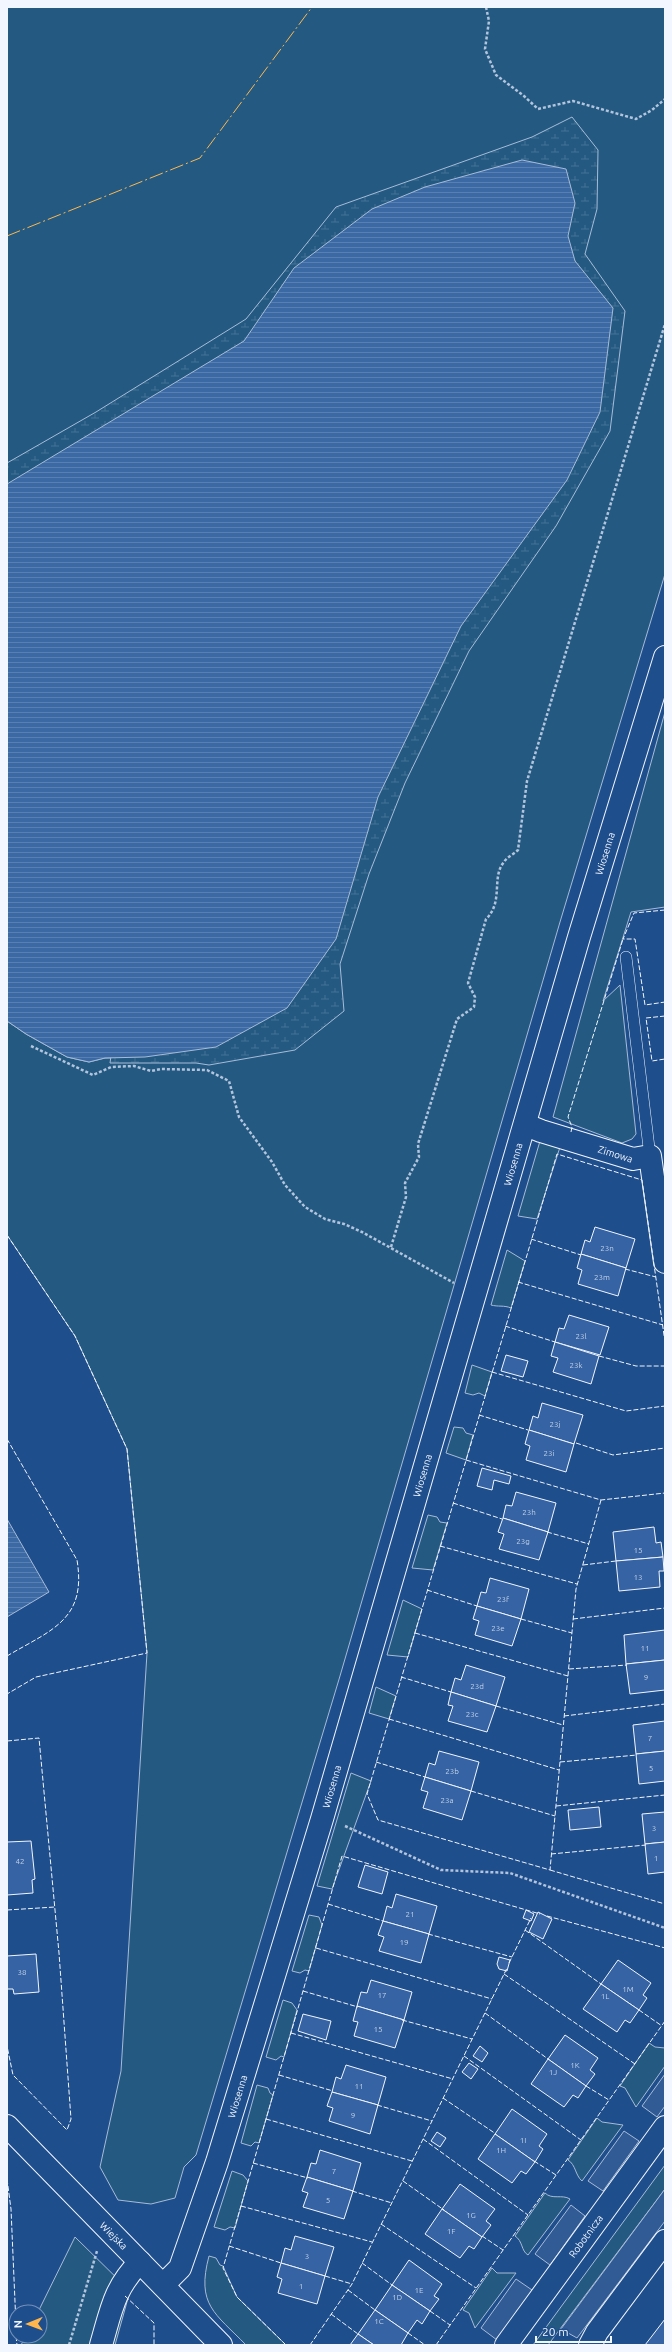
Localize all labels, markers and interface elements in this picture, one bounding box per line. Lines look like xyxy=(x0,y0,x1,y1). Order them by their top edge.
street label: Wiosenna xyxy=(593,831,616,876)
street label: Wiosenna xyxy=(501,1141,524,1187)
street label: Zimowa xyxy=(597,1143,634,1164)
house number: 23n xyxy=(600,1244,614,1253)
house number: 23m xyxy=(594,1273,610,1282)
house number: 23l xyxy=(575,1332,587,1341)
house number: 23k xyxy=(569,1361,583,1370)
house number: 23j xyxy=(550,1420,561,1429)
house number: 23i xyxy=(544,1449,555,1458)
street label: Wiosenna xyxy=(411,1453,434,1498)
house number: 23h xyxy=(522,1508,536,1517)
house number: 23g xyxy=(516,1537,530,1546)
house number: 15 xyxy=(633,1546,643,1555)
house number: 13 xyxy=(633,1573,643,1582)
house number: 23f xyxy=(497,1595,510,1604)
house number: 23e xyxy=(491,1624,505,1633)
house number: 11 xyxy=(640,1644,650,1653)
house number: 9 xyxy=(644,1673,648,1682)
house number: 23d xyxy=(470,1682,484,1691)
house number: 23c xyxy=(466,1710,479,1719)
house number: 7 xyxy=(648,1734,652,1743)
street label: Wiosenna xyxy=(320,1764,343,1809)
house number: 5 xyxy=(649,1764,653,1773)
house number: 23b xyxy=(445,1767,459,1776)
house number: 23a xyxy=(440,1796,454,1805)
house number: 3 xyxy=(652,1824,656,1833)
house number: 1 xyxy=(654,1854,658,1863)
house number: 42 xyxy=(15,1857,25,1866)
house number: 21 xyxy=(405,1910,415,1919)
house number: 19 xyxy=(399,1938,409,1947)
house number: 38 xyxy=(17,1968,27,1977)
house number: 1M xyxy=(622,1985,634,1994)
house number: 17 xyxy=(377,1991,387,2000)
house number: 1L xyxy=(601,1992,609,2001)
house number: 15 xyxy=(373,2025,383,2034)
house number: 1K xyxy=(570,2061,580,2070)
house number: 1J xyxy=(549,2068,557,2077)
street label: Wiosenna xyxy=(225,2074,249,2119)
house number: 11 xyxy=(354,2082,364,2091)
house number: 9 xyxy=(351,2111,355,2120)
house number: 1I xyxy=(520,2136,526,2145)
house number: 1H xyxy=(496,2146,506,2155)
house number: 7 xyxy=(332,2167,336,2176)
house number: 5 xyxy=(326,2196,330,2205)
house number: 1G xyxy=(466,2211,476,2220)
street label: Robotnicza xyxy=(566,2212,605,2259)
street label: Wiejska xyxy=(98,2219,130,2252)
house number: 1F xyxy=(447,2227,455,2236)
house number: 3 xyxy=(305,2252,309,2261)
house number: 1 xyxy=(299,2282,303,2291)
house number: 1E xyxy=(415,2286,424,2295)
house number: 1D xyxy=(392,2293,402,2302)
north arrow xyxy=(8,2304,48,2344)
house number: 1C xyxy=(374,2317,384,2326)
scale bar xyxy=(536,2318,611,2344)
text: N xyxy=(12,2320,24,2328)
text: 20 m xyxy=(542,2325,569,2338)

